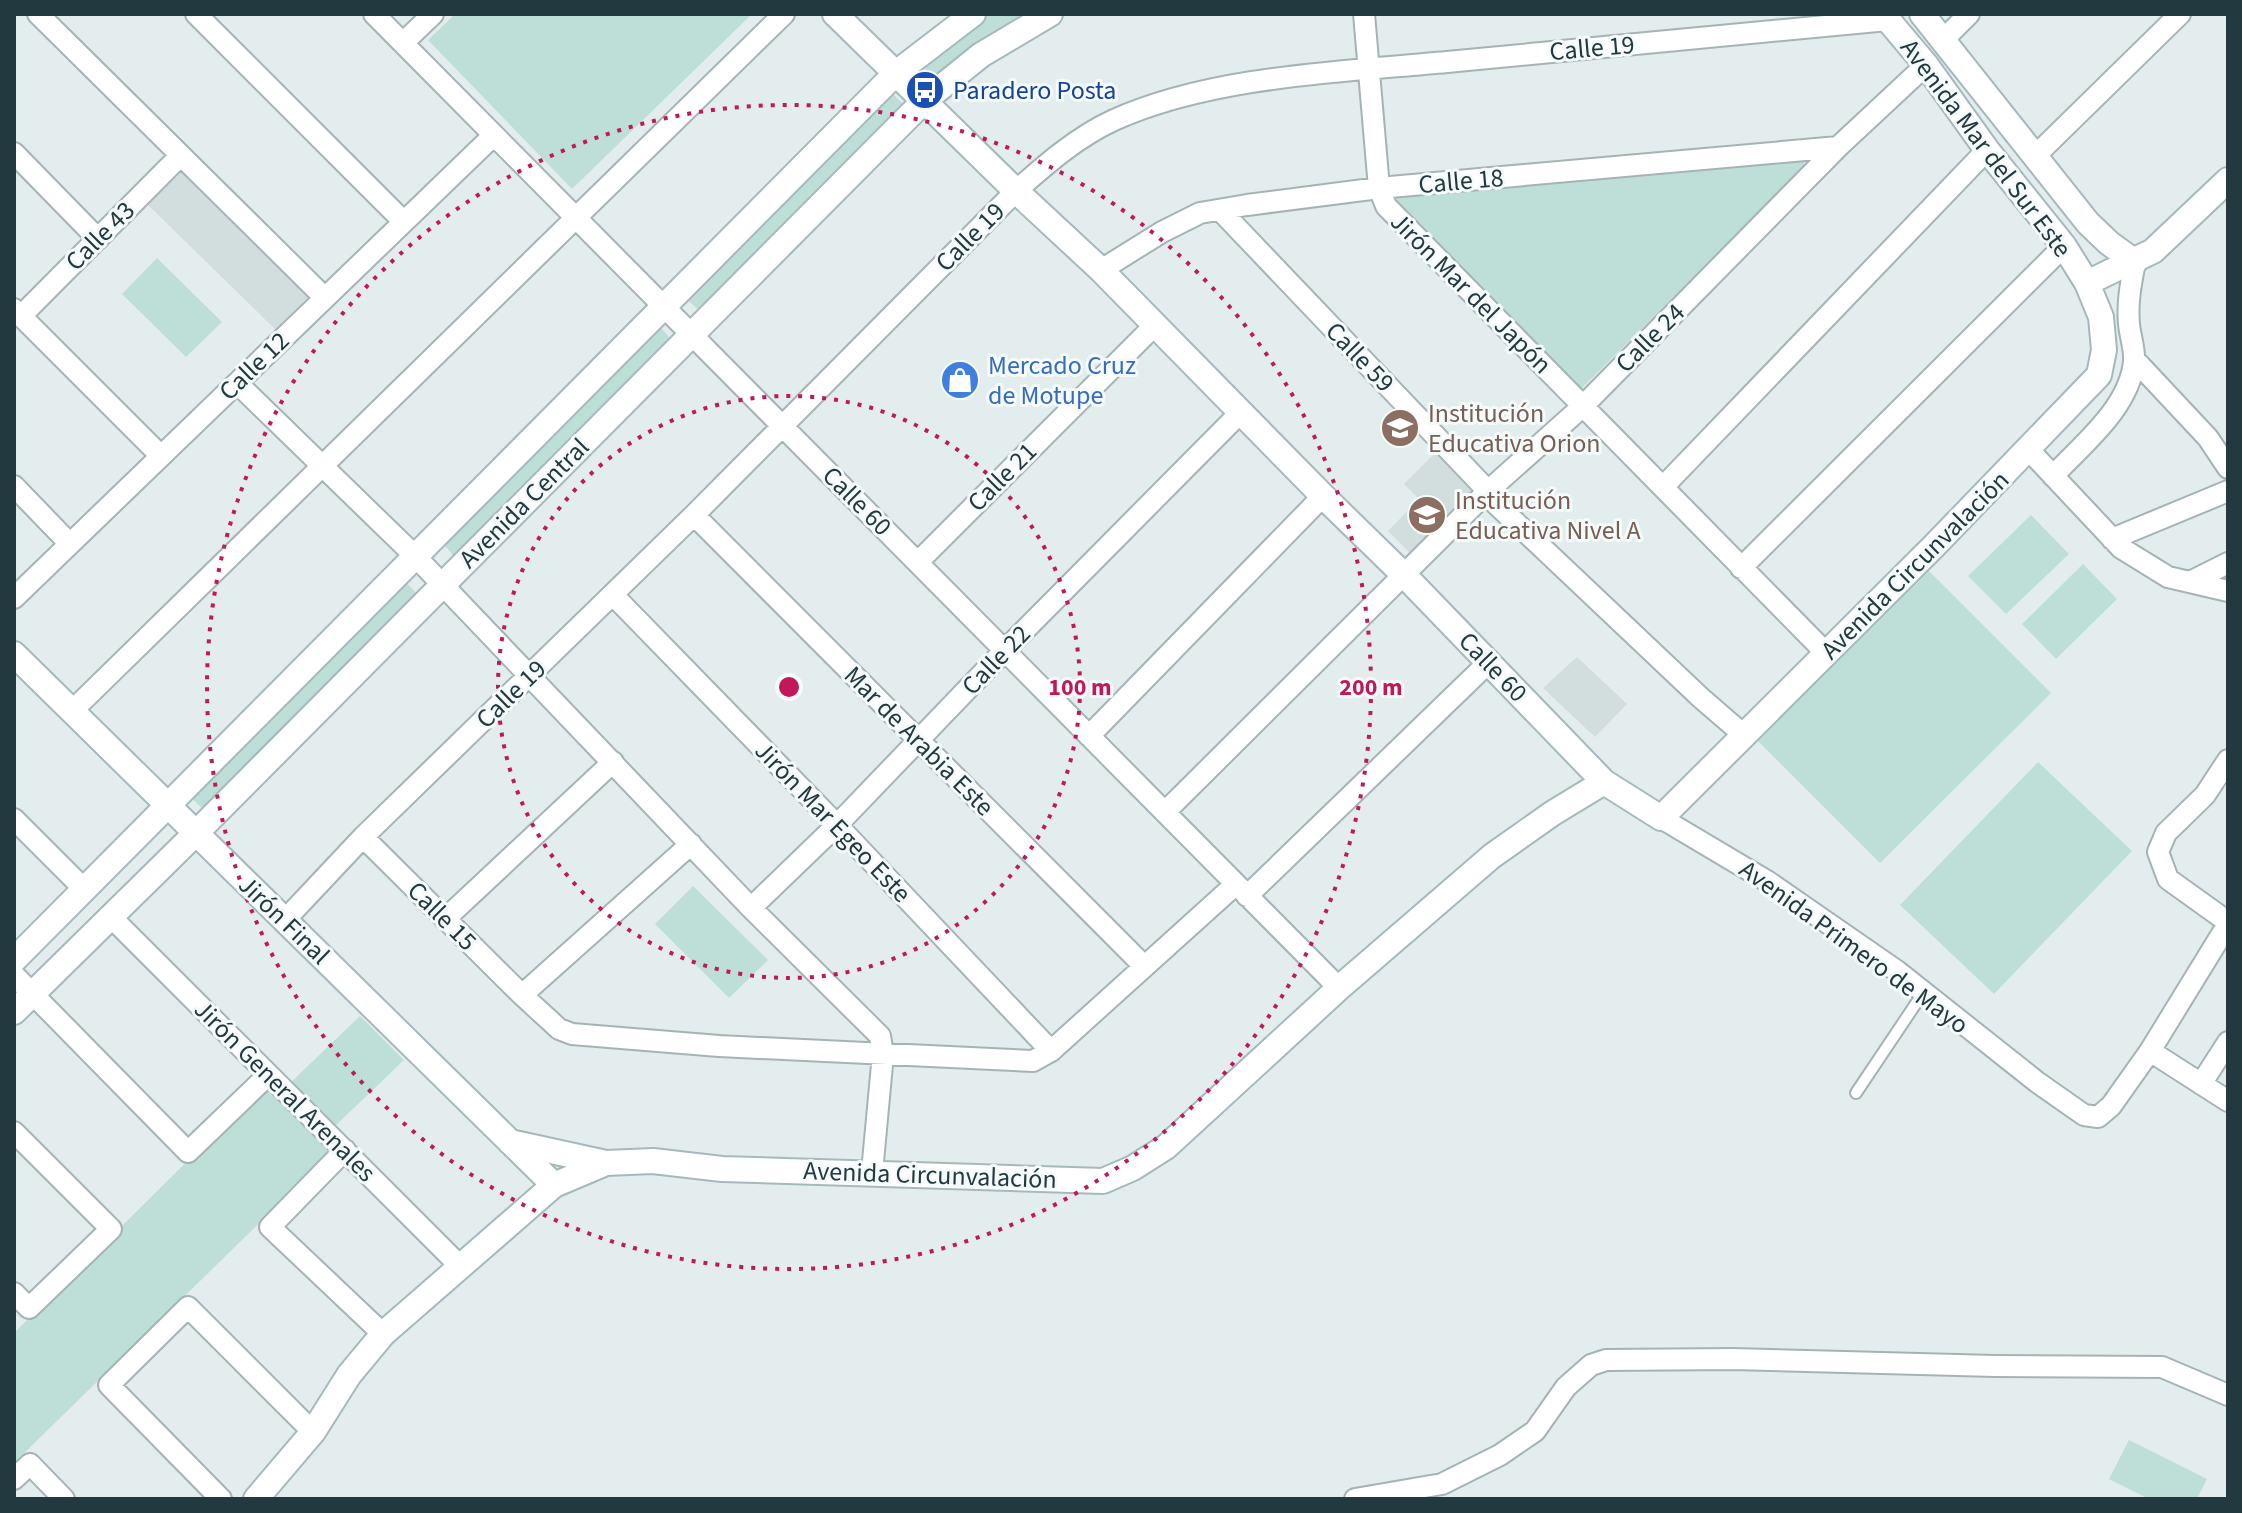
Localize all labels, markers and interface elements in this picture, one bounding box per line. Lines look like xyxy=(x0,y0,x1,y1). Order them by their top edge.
street label: Calle 19 xyxy=(1548,26,1636,70)
street label: Avenida Mar del Sur Este xyxy=(1891,31,2081,265)
bus stop icon: Paradero Posta xyxy=(904,69,946,111)
place label: Paradero Posta xyxy=(953,72,1116,109)
street label: Calle 18 xyxy=(1417,159,1505,203)
street label: Calle 43 xyxy=(57,193,143,279)
street label: Calle 19 xyxy=(927,194,1013,280)
street label: Jirón Mar del Japón xyxy=(1382,204,1560,382)
street label: Calle 24 xyxy=(1607,295,1693,381)
street label: Calle 59 xyxy=(1317,314,1403,400)
street label: Calle 12 xyxy=(211,323,297,409)
place label: Mercado Cruz de Motupe xyxy=(988,347,1136,414)
shop icon: Mercado Cruz de Motupe xyxy=(939,359,981,401)
place label: Institución Educativa Orion xyxy=(1428,395,1600,462)
school or university icon: Institución Educativa Orion xyxy=(1379,407,1421,449)
street label: Avenida Central xyxy=(450,429,598,577)
street label: Calle 21 xyxy=(959,434,1045,520)
street label: Calle 60 xyxy=(814,458,900,544)
street label: Avenida Circunvalación xyxy=(1812,462,2018,668)
place label: Institución Educativa Nivel A xyxy=(1455,482,1641,549)
school or university icon: Institución Educativa Nivel A xyxy=(1406,494,1448,536)
street label: Calle 22 xyxy=(953,617,1039,703)
street label: Calle 60 xyxy=(1450,624,1536,710)
street label: Calle 19 xyxy=(468,651,554,737)
street label: Mar de Arabia Este xyxy=(836,658,1002,824)
text: 100 m xyxy=(1048,670,1112,705)
text: 200 m xyxy=(1339,670,1403,705)
centre of rings xyxy=(775,673,803,701)
street label: Jirón Mar Egeo Este xyxy=(746,733,920,911)
street label: Avenida Primero de Mayo xyxy=(1732,851,1976,1043)
street label: Jirón Final xyxy=(230,867,338,973)
street label: Calle 15 xyxy=(399,873,485,959)
street label: Jirón General Arenales xyxy=(186,992,384,1190)
street label: Avenida Circunvalación xyxy=(803,1152,1057,1198)

